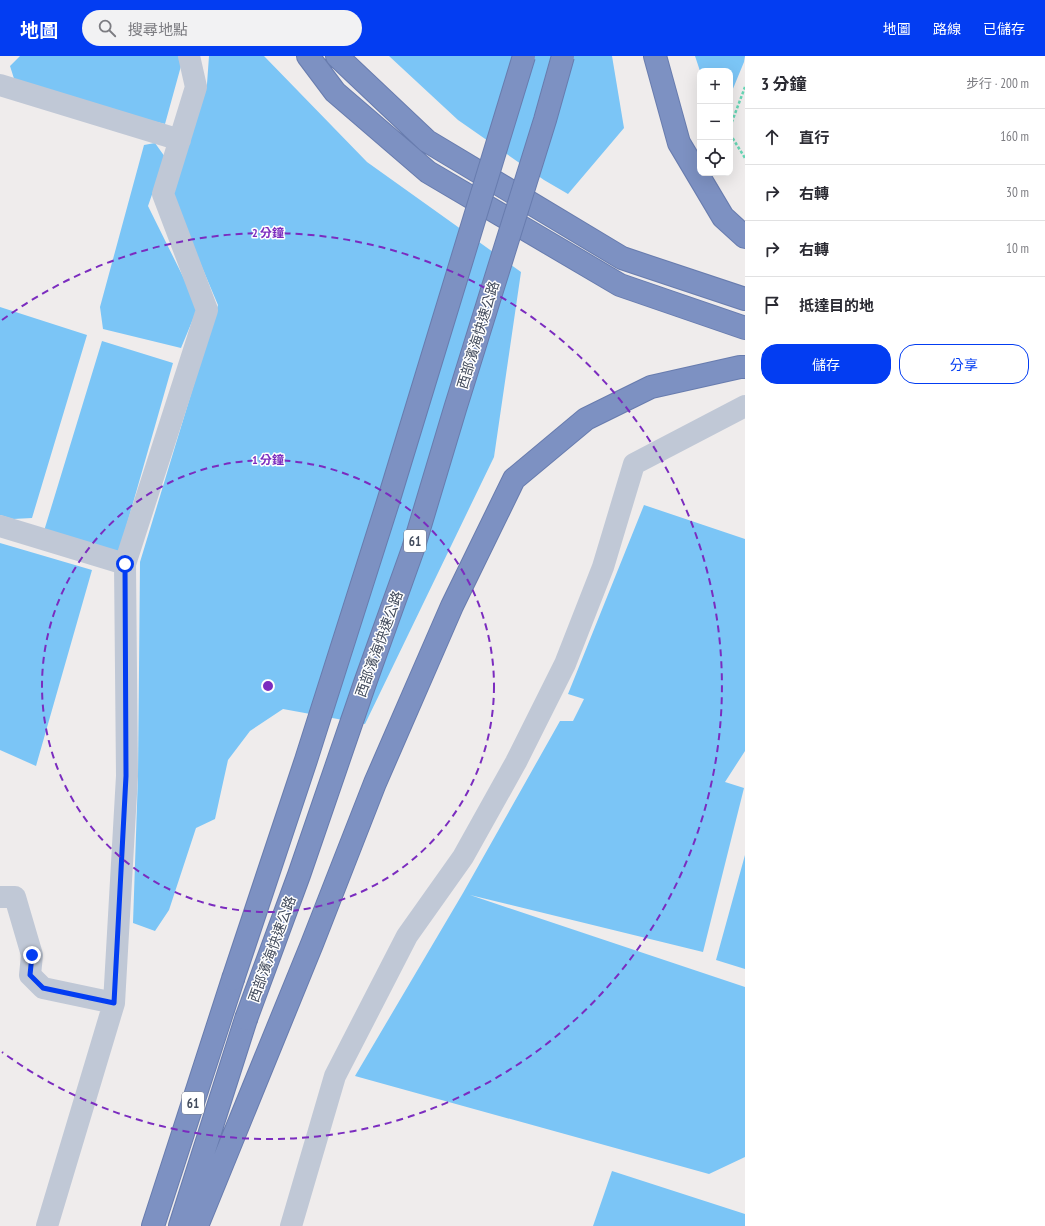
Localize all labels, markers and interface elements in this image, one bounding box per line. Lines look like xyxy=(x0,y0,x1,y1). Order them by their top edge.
search box xyxy=(82,10,362,46)
icon: search xyxy=(96,17,118,39)
text: 地圖 xyxy=(20,18,58,42)
text: 搜尋地點 xyxy=(128,20,188,39)
text: 地圖 xyxy=(883,20,911,38)
text: 路線 xyxy=(933,20,961,38)
text: 已儲存 xyxy=(983,20,1025,38)
map controls xyxy=(697,68,733,176)
button: + xyxy=(697,68,733,104)
text: 3 分鐘 xyxy=(761,73,807,95)
text: 步行 · 200 m xyxy=(966,75,1029,92)
button: − xyxy=(697,104,733,140)
icon: ahead xyxy=(761,126,783,148)
text: 直行 xyxy=(799,128,829,147)
text: 160 m xyxy=(1000,128,1029,145)
button: locate xyxy=(697,140,733,176)
icon: right xyxy=(761,182,783,204)
text: 右轉 xyxy=(799,184,829,203)
text: 30 m xyxy=(1006,184,1029,201)
text: 2 分鐘 xyxy=(252,225,284,240)
icon: right xyxy=(761,238,783,260)
text: 右轉 xyxy=(799,240,829,259)
text: 10 m xyxy=(1006,240,1029,257)
street label: 西部濱海快速公路 xyxy=(453,279,503,391)
icon: arrive xyxy=(761,294,783,316)
text: 抵達目的地 xyxy=(799,296,874,315)
button: 儲存 xyxy=(761,344,891,384)
button: 分享 xyxy=(899,344,1029,384)
text: 1 分鐘 xyxy=(252,452,284,467)
road number: 61 xyxy=(404,530,426,552)
route start xyxy=(116,555,134,573)
street label: 西部濱海快速公路 xyxy=(351,588,407,700)
centre of rings xyxy=(261,679,275,693)
street label: 西部濱海快速公路 xyxy=(244,893,300,1005)
route end xyxy=(23,946,41,964)
road number: 61 xyxy=(182,1092,204,1114)

